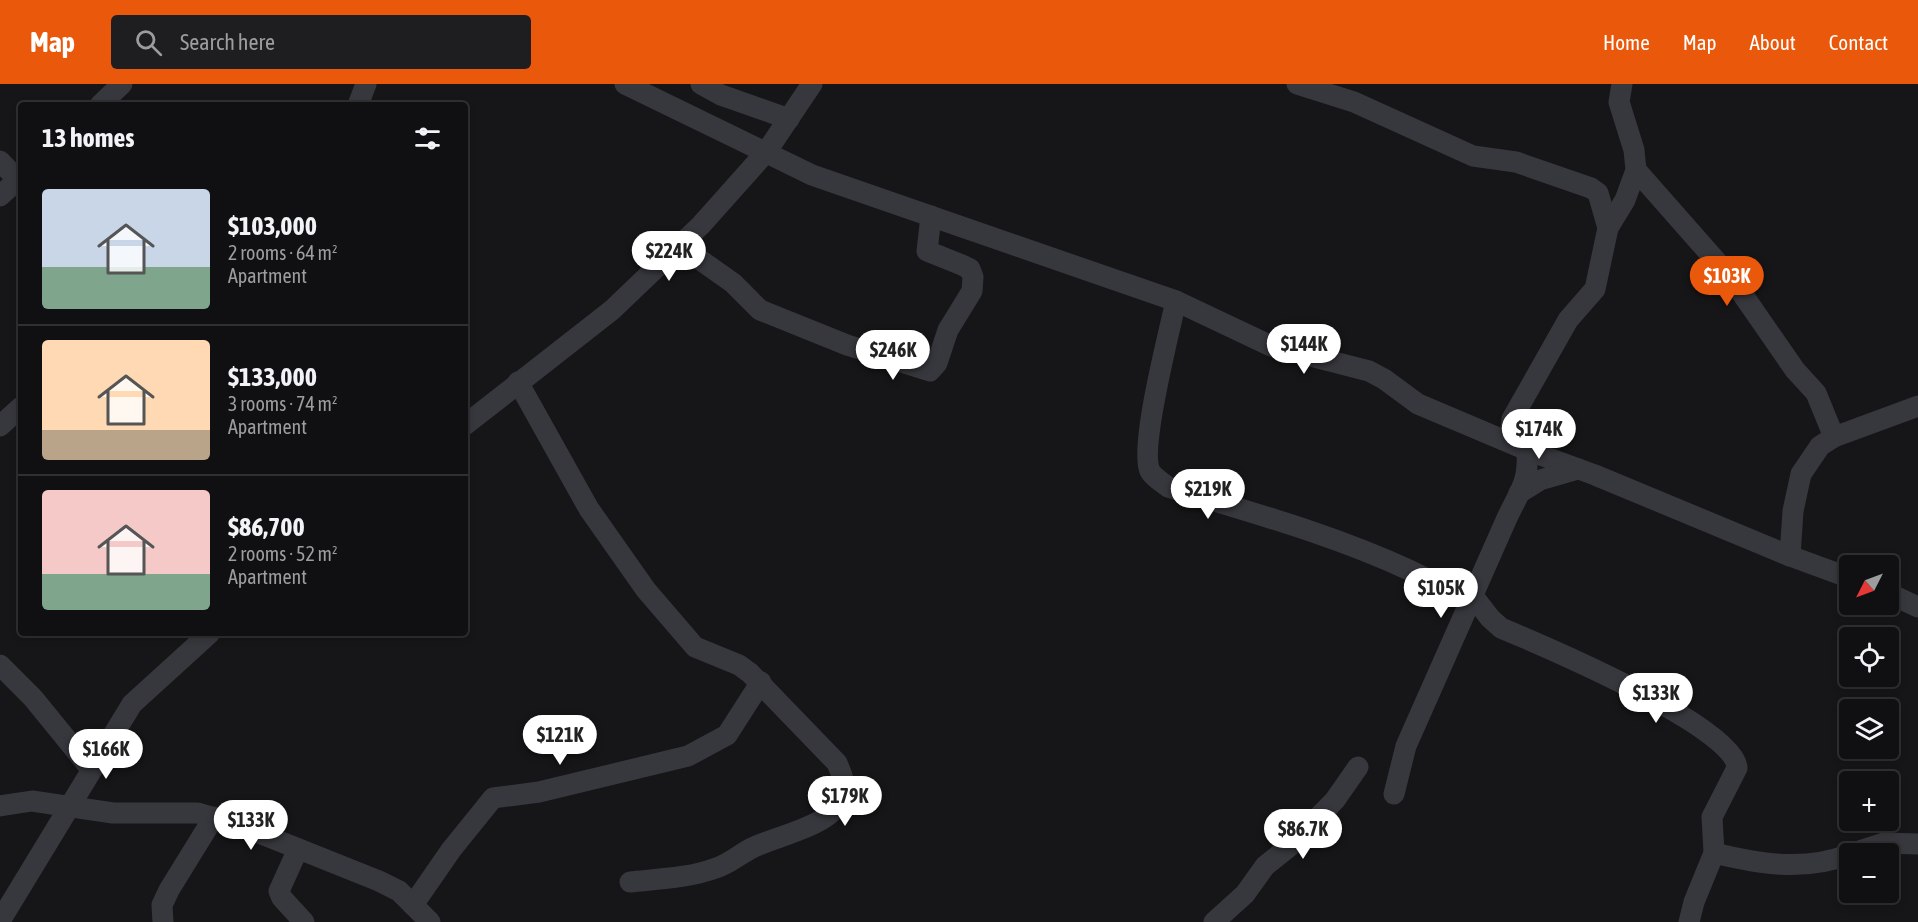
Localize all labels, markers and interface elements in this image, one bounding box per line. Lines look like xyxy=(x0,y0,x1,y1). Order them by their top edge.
search box xyxy=(111,15,531,69)
text: Map xyxy=(30,26,75,58)
icon: search xyxy=(132,26,165,59)
text: Search here xyxy=(180,29,275,55)
text: Home xyxy=(1603,30,1650,54)
text: Map xyxy=(1683,30,1717,54)
text: About xyxy=(1750,30,1796,54)
text: Contact xyxy=(1829,30,1888,54)
icon: filters xyxy=(411,122,444,155)
text: 13 homes xyxy=(42,123,135,153)
text: $103,000 xyxy=(228,211,317,241)
icon: home xyxy=(90,213,162,285)
pin: $224K xyxy=(627,231,711,282)
text: $224K xyxy=(646,239,692,262)
text: 2 rooms · 64 m² xyxy=(228,241,338,264)
pin: $103K xyxy=(1685,256,1769,307)
text: Apartment xyxy=(228,264,307,287)
text: $103K xyxy=(1704,264,1750,287)
pin: $144K xyxy=(1262,324,1346,375)
pin: $246K xyxy=(851,330,935,381)
text: $144K xyxy=(1281,332,1327,355)
text: $246K xyxy=(870,338,916,361)
text: $133,000 xyxy=(228,362,317,392)
icon: home xyxy=(90,364,162,436)
text: 3 rooms · 74 m² xyxy=(228,392,338,415)
pin: $174K xyxy=(1497,409,1581,460)
text: Apartment xyxy=(228,415,307,438)
text: $174K xyxy=(1516,417,1562,440)
pin: $219K xyxy=(1166,469,1250,520)
text: $219K xyxy=(1185,477,1231,500)
text: $86,700 xyxy=(228,512,305,542)
icon: home xyxy=(90,514,162,586)
text: 2 rooms · 52 m² xyxy=(228,542,338,565)
north arrow xyxy=(1839,555,1899,615)
map controls xyxy=(1839,555,1899,903)
text: Apartment xyxy=(228,565,307,588)
pin: $105K xyxy=(1399,568,1483,619)
text: $105K xyxy=(1418,576,1464,599)
button: locate xyxy=(1839,627,1899,687)
pin: $133K xyxy=(1614,673,1698,724)
text: $133K xyxy=(1633,681,1679,704)
button: layers xyxy=(1839,699,1899,759)
pin: $121K xyxy=(518,715,602,766)
text: $121K xyxy=(537,723,583,746)
pin: $166K xyxy=(64,729,148,780)
text: $166K xyxy=(83,737,129,760)
button: + xyxy=(1839,771,1899,831)
pin: $179K xyxy=(803,776,887,827)
text: $179K xyxy=(822,784,868,807)
pin: $133K xyxy=(209,800,293,851)
text: $133K xyxy=(228,808,274,831)
pin: $86.7K xyxy=(1254,809,1352,860)
text: $86.7K xyxy=(1278,817,1328,840)
button: − xyxy=(1839,843,1899,903)

